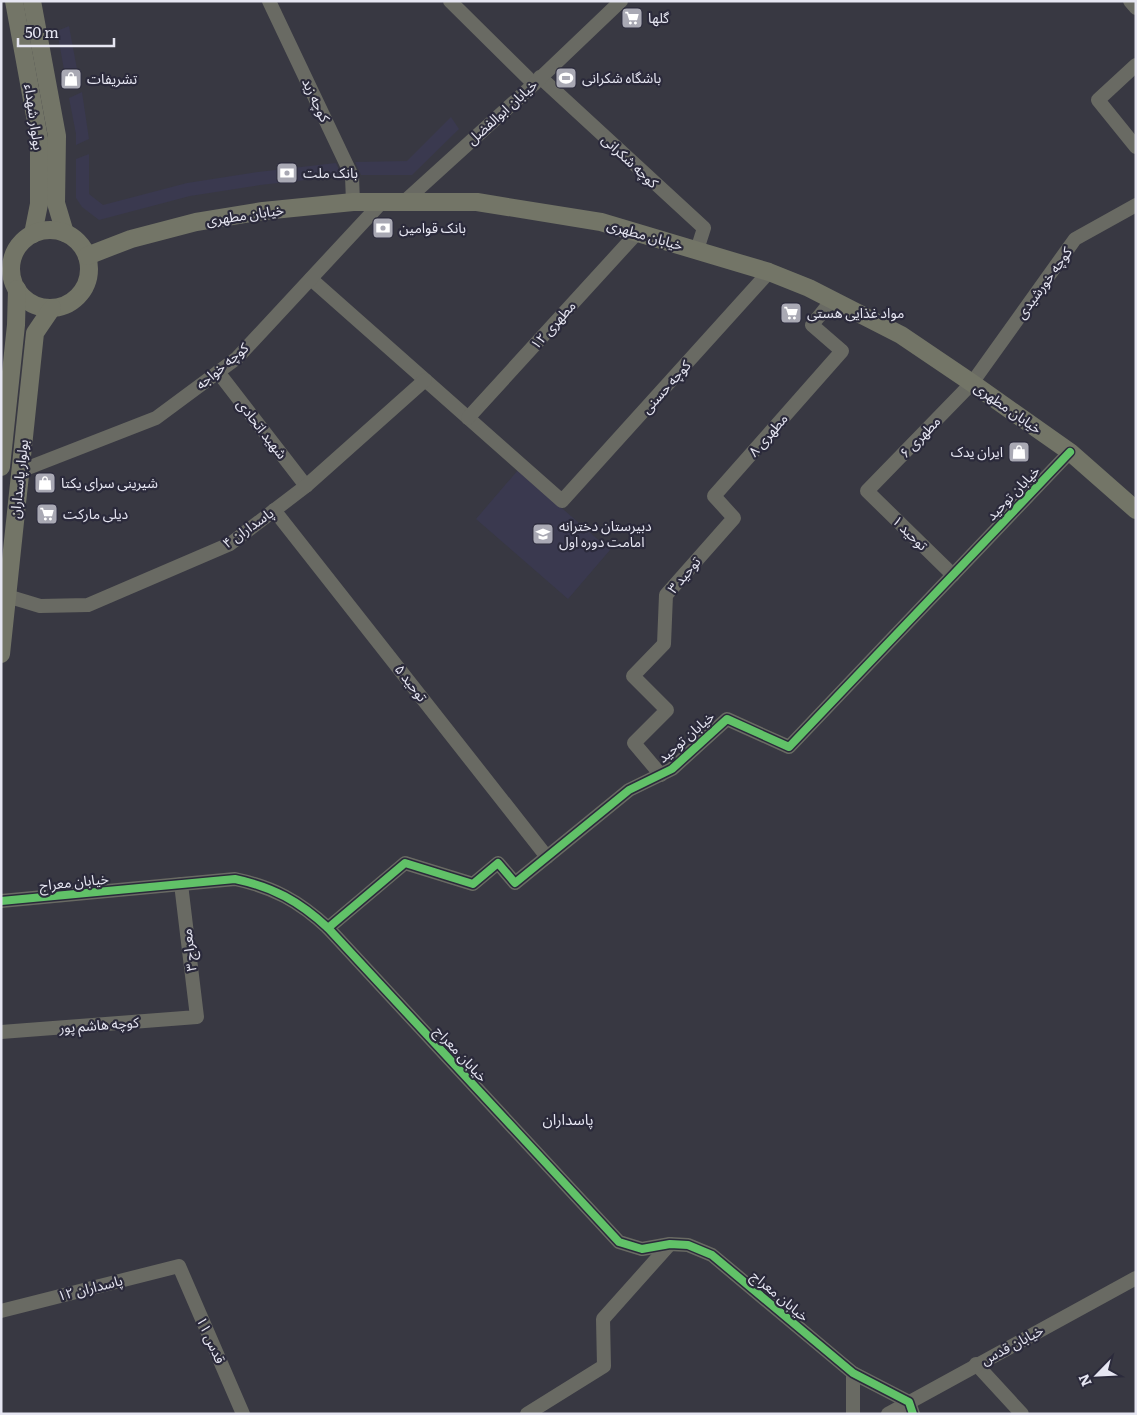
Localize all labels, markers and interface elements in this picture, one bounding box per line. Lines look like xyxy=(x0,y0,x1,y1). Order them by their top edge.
supermarket icon: گلها xyxy=(620,6,644,30)
place label: گلها xyxy=(648,7,669,27)
scale bar xyxy=(18,15,114,47)
text: 50 m xyxy=(25,20,59,43)
sports icon: باشگاه شکرانی xyxy=(554,66,578,90)
shop icon: تشریفات xyxy=(59,67,83,91)
place label: باشگاه شکرانی xyxy=(582,67,661,87)
place label: تشریفات xyxy=(87,68,137,88)
street label: کوچه زید xyxy=(297,74,336,126)
street label: خیابان ابوالفضل xyxy=(462,74,541,148)
street label: بولوار شهداء xyxy=(20,83,50,151)
street label: کوچه شکرانی xyxy=(597,129,664,193)
bank icon: بانک ملت xyxy=(275,161,299,185)
place label: بانک ملت xyxy=(303,162,358,182)
street label: خیابان مطهری xyxy=(205,199,285,229)
street label: خیابان مطهری xyxy=(605,214,686,254)
bank icon: بانک قوامین xyxy=(371,216,395,240)
place label: بانک قوامین xyxy=(399,217,466,237)
street label: کوچه خورشیدی xyxy=(1010,242,1077,323)
street label: مطهری ۱۲ xyxy=(525,296,580,353)
supermarket icon: مواد غذایی هستی xyxy=(779,301,803,325)
place label: مواد غذایی هستی xyxy=(807,302,904,322)
street label: کوچه خواجه xyxy=(191,337,253,394)
street label: کوچه حسنی xyxy=(636,355,696,418)
street label: خیابان مطهری xyxy=(971,377,1046,438)
street label: شهید اتحادی xyxy=(233,394,293,463)
street label: مطهری ۸ xyxy=(743,408,792,460)
street label: مطهری ۶ xyxy=(894,411,944,462)
street label: بولوار پاسداران xyxy=(4,438,33,520)
shop icon: ایران یدک xyxy=(1007,440,1031,464)
place label: ایران یدک xyxy=(951,441,1003,461)
street label: خیابان توحید xyxy=(981,460,1044,524)
shop icon: شیرینی سرای یکتا xyxy=(33,471,57,495)
place label: شیرینی سرای یکتا xyxy=(61,472,158,492)
supermarket icon: دیلی مارکت xyxy=(35,502,59,526)
street label: پاسداران ۴ xyxy=(218,502,278,553)
place label: دیلی مارکت xyxy=(63,503,129,523)
street label: توحید ۱ xyxy=(888,510,933,554)
place label: دبیرستان دخترانه امامت دوره اول xyxy=(559,515,652,551)
school or university icon: دبیرستان دخترانه امامت دوره اول xyxy=(531,522,555,546)
street label: توحید ۳ xyxy=(662,552,705,597)
street label: توحید ۵ xyxy=(391,659,433,705)
street label: خیابان توحید xyxy=(653,706,718,767)
street label: خیابان معراج xyxy=(38,867,110,897)
street label: معراج ۳ xyxy=(175,927,203,973)
street label: کوچه هاشم پور xyxy=(57,1011,140,1039)
street label: خیابان معراج xyxy=(429,1021,493,1087)
district label: پاسداران xyxy=(542,1107,594,1130)
street label: خیابان معراج xyxy=(746,1265,814,1327)
street label: پاسداران ۱۲ xyxy=(55,1269,125,1306)
street label: قدس ۱۱ xyxy=(193,1313,231,1366)
street label: خیابان قدس xyxy=(977,1319,1046,1369)
north arrow xyxy=(1072,1350,1122,1400)
text: N xyxy=(1073,1371,1096,1390)

